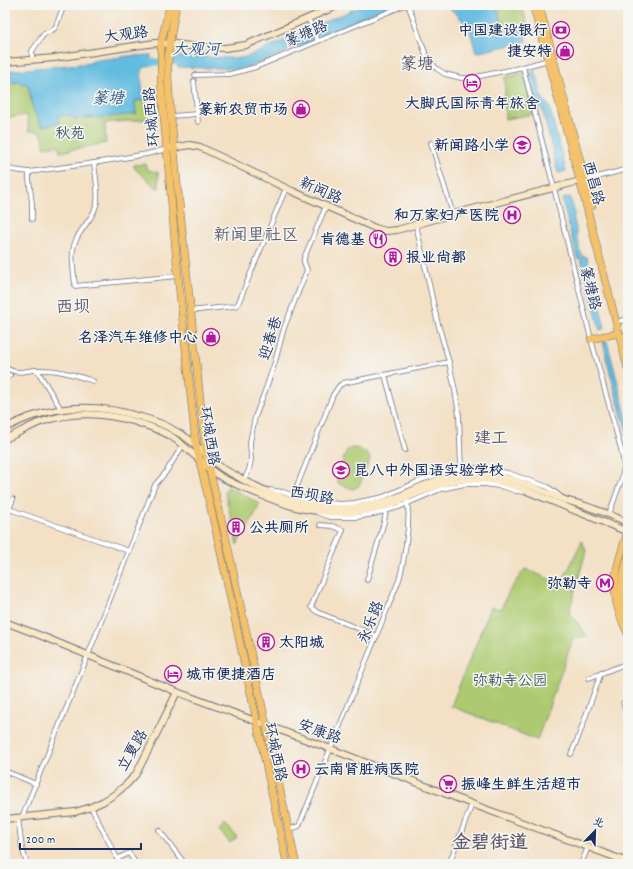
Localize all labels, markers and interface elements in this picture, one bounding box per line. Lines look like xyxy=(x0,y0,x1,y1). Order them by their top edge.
street label: 篆塘路 xyxy=(282,16,332,54)
bank icon: 中国建设银行 xyxy=(551,20,571,40)
place label: 中国建设银行 xyxy=(458,21,548,43)
street label: 大观路 xyxy=(102,22,150,50)
water label: 大观河 xyxy=(172,39,223,62)
shop icon: 捷安特 xyxy=(555,41,575,61)
place label: 捷安特 xyxy=(507,42,552,64)
district label: 篆塘 xyxy=(400,54,434,78)
hotel icon: 大脚氏国际青年旅舍 xyxy=(462,73,482,93)
street label: 环城西路 xyxy=(139,86,167,148)
water label: 篆塘 xyxy=(92,88,126,111)
place label: 大脚氏国际青年旅舍 xyxy=(404,94,540,116)
shop icon: 篆新农贸市场 xyxy=(291,99,311,119)
place label: 篆新农贸市场 xyxy=(198,100,288,122)
park label: 秋苑 xyxy=(55,124,85,146)
school or university icon: 新闻路小学 xyxy=(512,135,532,155)
place label: 新闻路小学 xyxy=(434,136,509,158)
street label: 西昌路 xyxy=(576,159,609,208)
street label: 新闻路 xyxy=(295,173,345,211)
hospital icon: 和万家妇产医院 xyxy=(502,205,522,225)
place label: 和万家妇产医院 xyxy=(394,206,499,228)
district label: 新闻里社区 xyxy=(214,225,299,249)
restaurant icon: 肯德基 xyxy=(368,229,388,249)
place label: 肯德基 xyxy=(320,230,365,252)
building icon: 报业尚都 xyxy=(383,247,403,267)
place label: 报业尚都 xyxy=(406,248,466,270)
street label: 篆塘路 xyxy=(573,264,605,313)
district label: 西坝 xyxy=(56,297,90,321)
street label: 迎春巷 xyxy=(255,314,289,363)
shop icon: 名泽汽车维修中心 xyxy=(201,327,221,347)
place label: 名泽汽车维修中心 xyxy=(78,328,198,350)
street label: 环城西路 xyxy=(192,405,224,468)
district label: 建工 xyxy=(474,428,508,452)
school or university icon: 昆八中外国语实验学校 xyxy=(331,460,351,480)
place label: 昆八中外国语实验学校 xyxy=(354,461,504,483)
street label: 西坝路 xyxy=(288,482,336,512)
building icon: 公共厕所 xyxy=(226,517,246,537)
place label: 公共厕所 xyxy=(249,518,309,540)
metro station icon: 弥勒寺 xyxy=(595,573,615,593)
place label: 弥勒寺 xyxy=(547,574,592,596)
street label: 永乐路 xyxy=(353,598,390,648)
building icon: 太阳城 xyxy=(256,632,276,652)
place label: 太阳城 xyxy=(279,633,324,655)
hotel icon: 城市便捷酒店 xyxy=(163,664,183,684)
place label: 城市便捷酒店 xyxy=(186,665,276,687)
park label: 弥勒寺公园 xyxy=(472,671,548,693)
street label: 安康路 xyxy=(294,715,344,751)
street label: 环城西路 xyxy=(257,721,291,784)
street label: 立夏路 xyxy=(113,726,155,776)
hospital icon: 云南肾脏病医院 xyxy=(291,759,311,779)
place label: 云南肾脏病医院 xyxy=(314,760,419,782)
supermarket icon: 振峰生鲜生活超市 xyxy=(438,774,458,794)
place label: 振峰生鲜生活超市 xyxy=(461,775,581,797)
north arrow xyxy=(575,811,615,851)
text: 北 xyxy=(590,814,606,833)
scale bar xyxy=(20,825,141,851)
district label: 金碧街道 xyxy=(452,831,528,858)
text: 200 m xyxy=(26,832,55,849)

